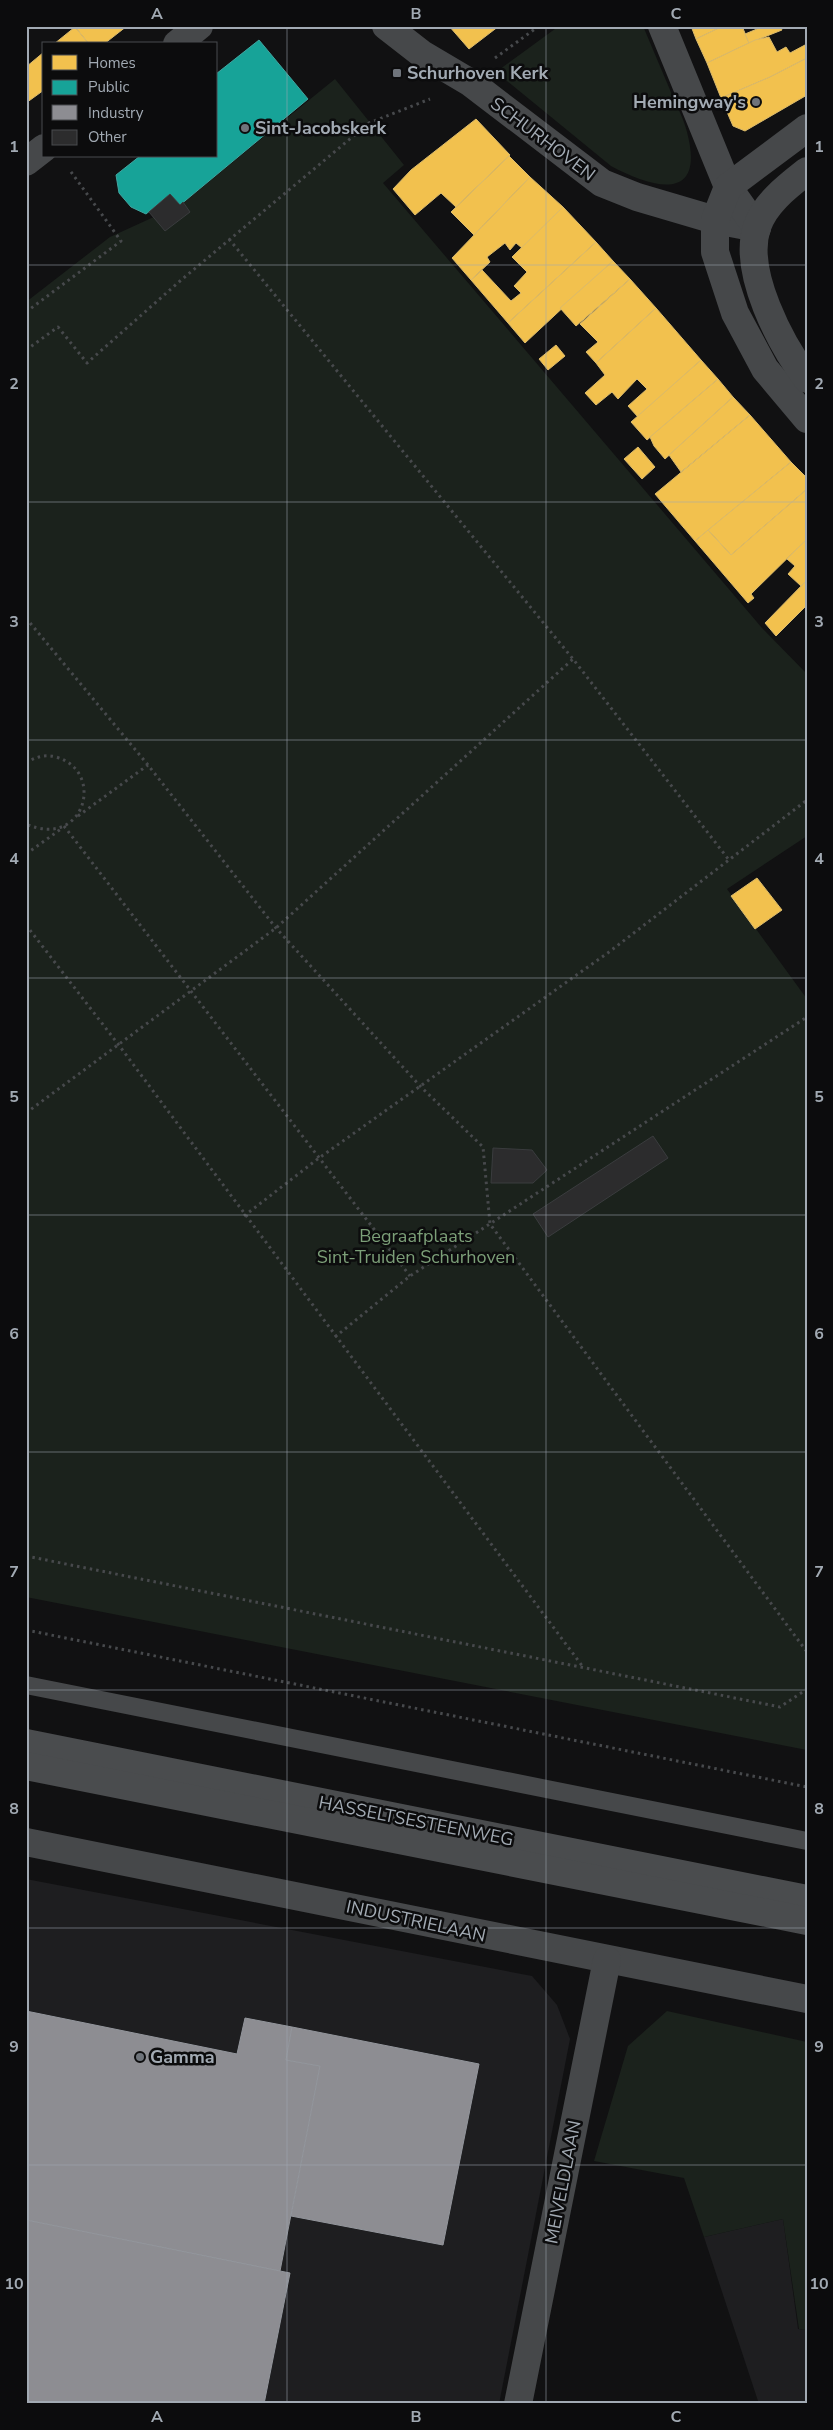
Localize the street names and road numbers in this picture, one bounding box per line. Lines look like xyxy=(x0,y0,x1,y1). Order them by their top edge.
street label: SCHURHOVEN xyxy=(486,92,600,186)
street label: HASSELTSESTEENWEG xyxy=(317,1790,515,1852)
street label: INDUSTRIELAAN xyxy=(344,1894,488,1948)
street label: MEIVELDLAAN xyxy=(539,2118,587,2246)

